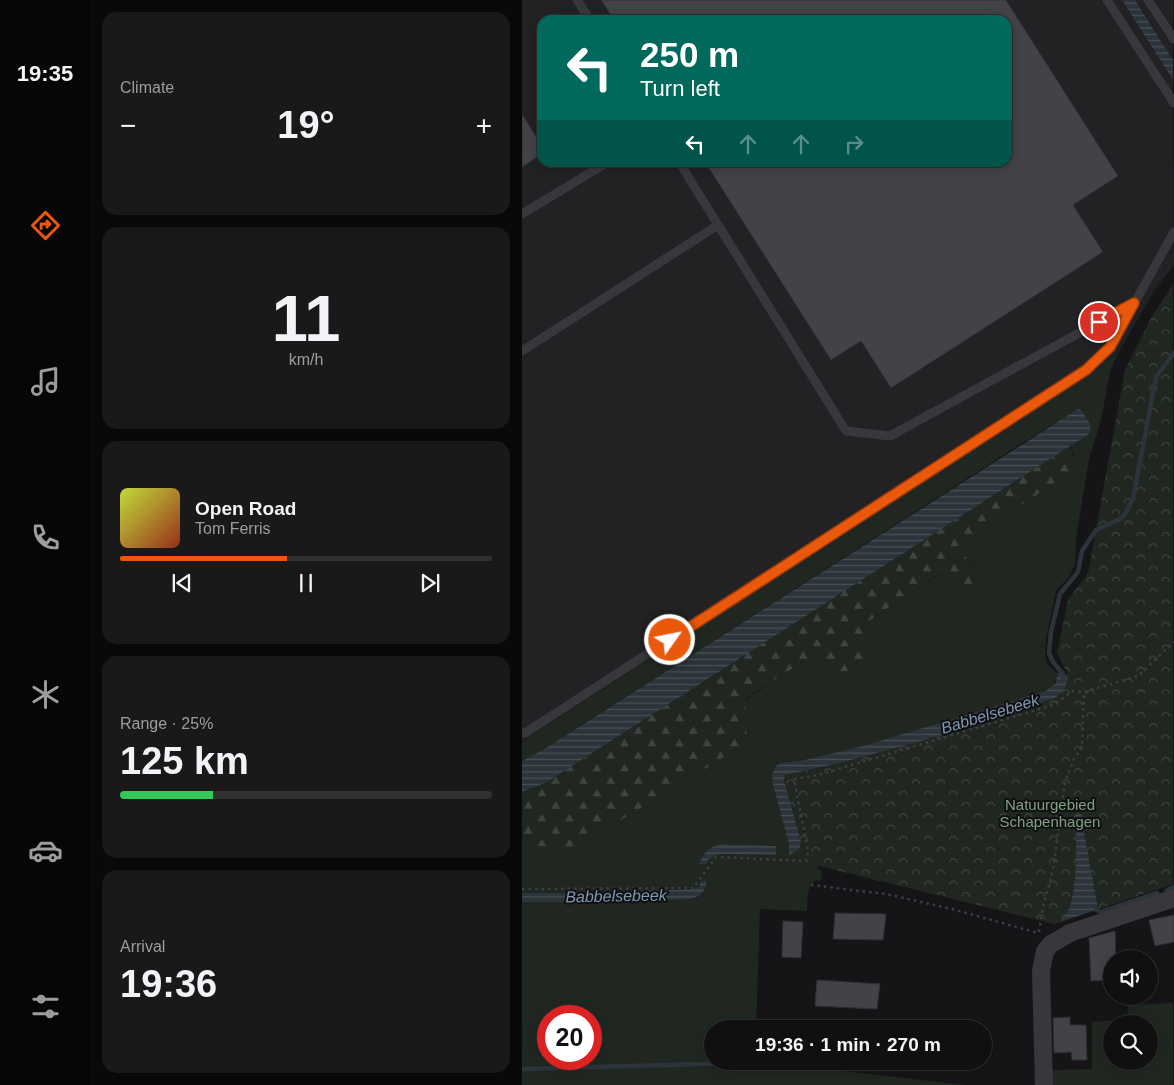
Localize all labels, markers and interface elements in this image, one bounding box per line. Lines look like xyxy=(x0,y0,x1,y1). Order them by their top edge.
icon: left xyxy=(557,35,622,100)
text: 250 m xyxy=(640,35,739,74)
text: 19:35 xyxy=(17,61,73,86)
text: Turn left xyxy=(640,76,720,101)
text: Climate xyxy=(120,79,174,96)
text: 19° xyxy=(277,104,335,146)
text: − xyxy=(120,110,136,141)
text: + xyxy=(476,110,492,141)
icon: left xyxy=(681,130,709,158)
icon: ahead xyxy=(734,130,762,158)
icon: ahead xyxy=(787,130,815,158)
icon: right xyxy=(840,130,868,158)
icon: directions xyxy=(28,208,63,243)
text: 11 xyxy=(272,282,340,355)
pin xyxy=(1078,301,1120,343)
icon: arrive xyxy=(1085,308,1113,336)
text: km/h xyxy=(289,351,323,368)
icon: music xyxy=(28,364,63,399)
text: Open Road xyxy=(195,498,296,519)
icon: phone xyxy=(28,520,63,555)
text: Tom Ferris xyxy=(195,520,271,537)
icon: previous xyxy=(168,569,196,597)
icon: pause xyxy=(292,569,320,597)
icon: next xyxy=(416,569,444,597)
position arrow xyxy=(643,613,695,665)
icon: climate xyxy=(28,677,63,712)
water label: Babbelsebeek xyxy=(939,691,1042,737)
text: Range · 25% xyxy=(120,715,213,732)
text: 125 km xyxy=(120,740,249,782)
park label: Natuurgebied Schapenhagen xyxy=(1000,796,1100,830)
icon: car xyxy=(28,833,63,868)
water label: Babbelsebeek xyxy=(565,887,668,905)
text: Arrival xyxy=(120,938,165,955)
map controls xyxy=(1103,950,1158,1070)
button: sound xyxy=(1103,950,1158,1005)
text: 19:36 xyxy=(120,963,217,1005)
icon: filters xyxy=(28,989,63,1024)
speed limit sign: 20 xyxy=(537,1005,602,1070)
button: search xyxy=(1103,1015,1158,1070)
text: 19:36 · 1 min · 270 m xyxy=(755,1034,941,1055)

